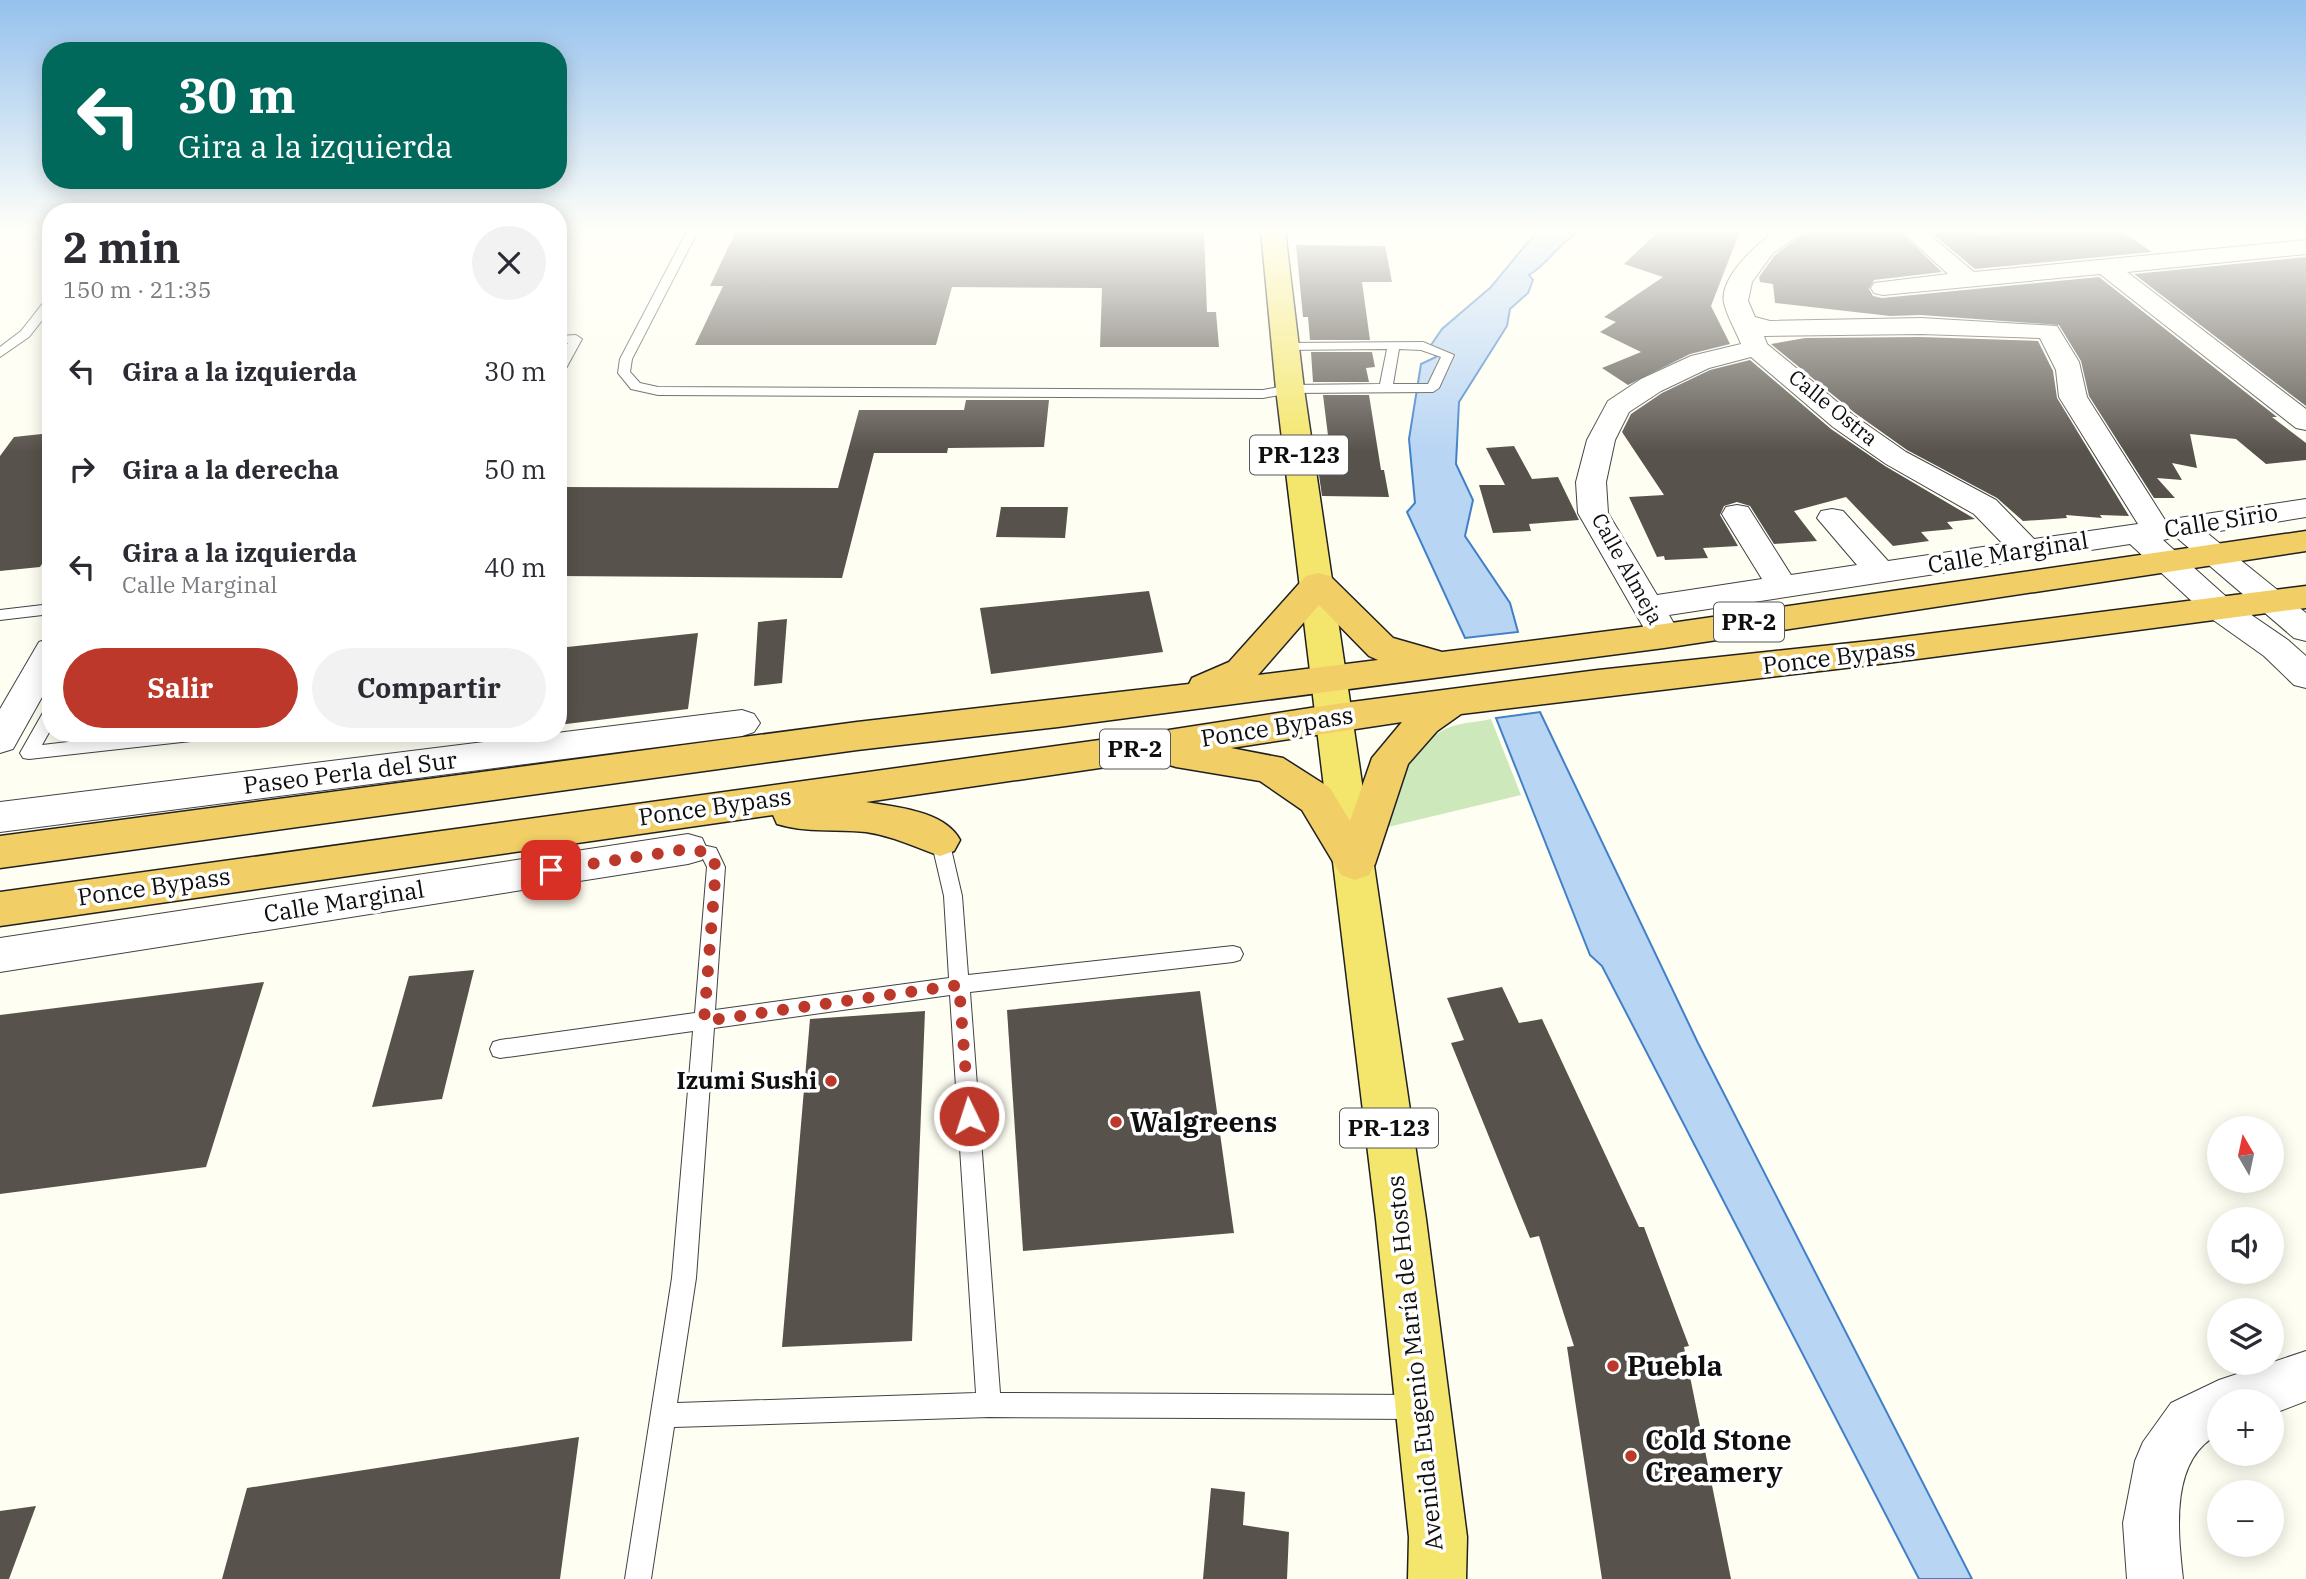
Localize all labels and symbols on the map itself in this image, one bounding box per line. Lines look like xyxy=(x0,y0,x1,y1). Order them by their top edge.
street label: Calle Ostra xyxy=(1783,363,1884,452)
road number: PR-123 xyxy=(1250,436,1348,475)
street label: Calle Sirio xyxy=(2162,495,2280,545)
street label: Calle Almeja xyxy=(1586,508,1670,629)
street label: Calle Marginal xyxy=(1925,524,2090,581)
road number: PR-2 xyxy=(1714,602,1784,642)
street label: Ponce Bypass xyxy=(1760,631,1917,681)
street label: Ponce Bypass xyxy=(1198,698,1355,754)
road number: PR-2 xyxy=(1100,730,1170,768)
street label: Paseo Perla del Sur xyxy=(241,743,459,801)
street label: Ponce Bypass xyxy=(636,779,793,833)
pin xyxy=(521,840,581,900)
street label: Ponce Bypass xyxy=(75,859,232,913)
street label: Calle Marginal xyxy=(261,873,426,930)
place label: Izumi Sushi xyxy=(677,1064,817,1096)
marker: Izumi Sushi xyxy=(823,1073,839,1089)
position arrow xyxy=(932,1079,1006,1153)
place label: Walgreens xyxy=(1130,1103,1277,1140)
road number: PR-123 xyxy=(1340,1108,1438,1148)
marker: Walgreens xyxy=(1108,1114,1124,1130)
north arrow xyxy=(2207,1116,2284,1194)
street label: Avenida Eugenio María de Hostos xyxy=(1378,1174,1450,1552)
place label: Puebla xyxy=(1627,1347,1723,1384)
marker: Puebla xyxy=(1605,1358,1621,1374)
place label: Cold Stone Creamery xyxy=(1645,1421,1792,1490)
marker: Cold Stone Creamery xyxy=(1623,1448,1639,1464)

